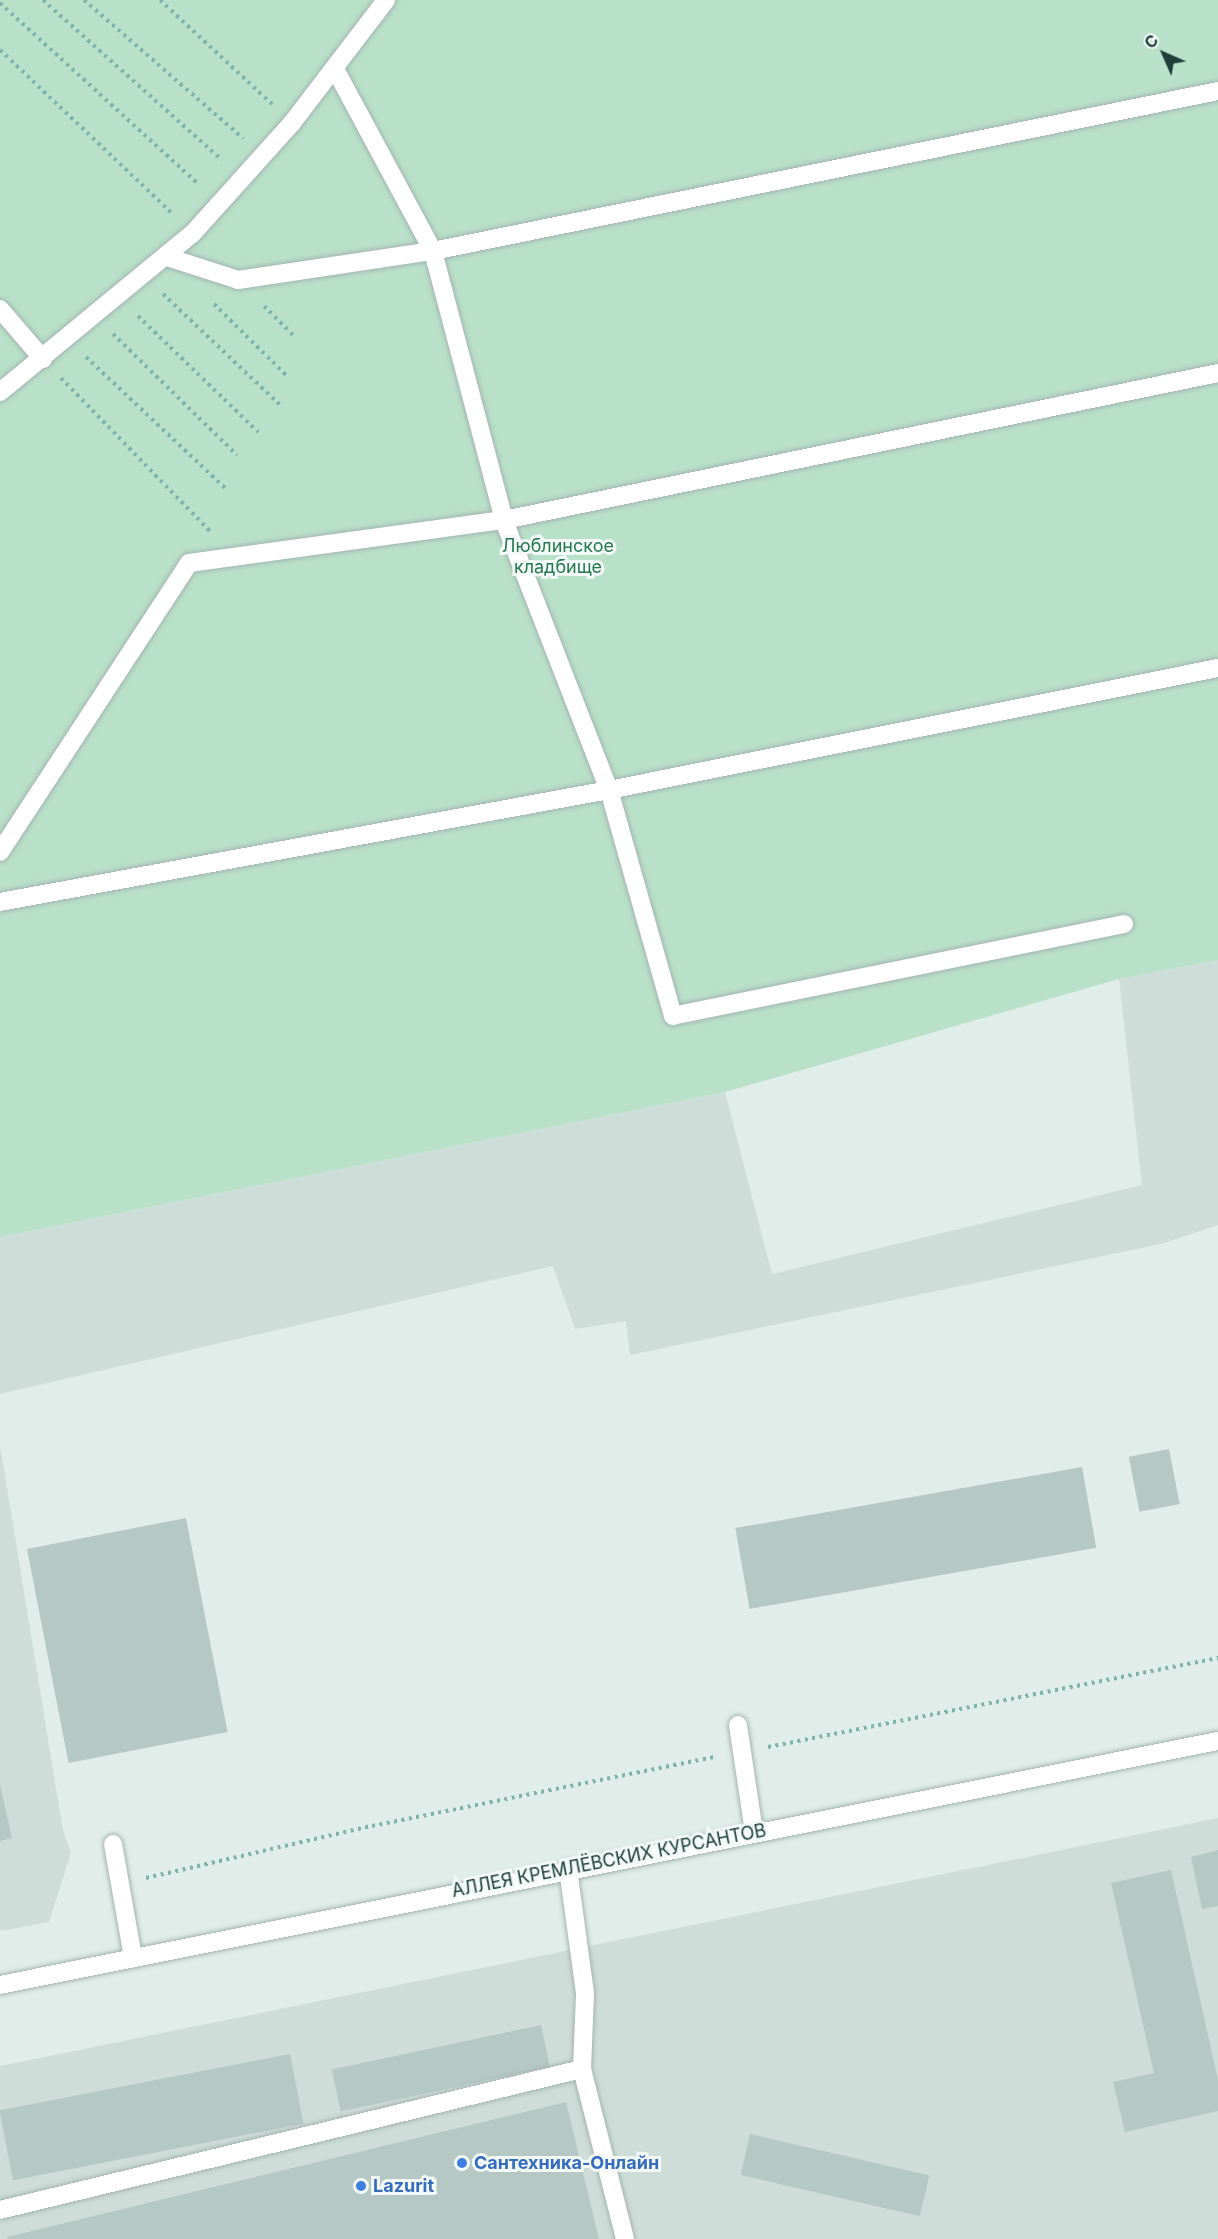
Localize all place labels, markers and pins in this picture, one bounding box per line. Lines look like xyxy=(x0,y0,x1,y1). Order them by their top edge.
place label: Сантехника-Онлайн xyxy=(474,2152,659,2174)
marker: Сантехника-Онлайн xyxy=(455,2156,469,2170)
place label: Lazurit xyxy=(373,2175,434,2197)
marker: Lazurit xyxy=(354,2179,368,2193)

